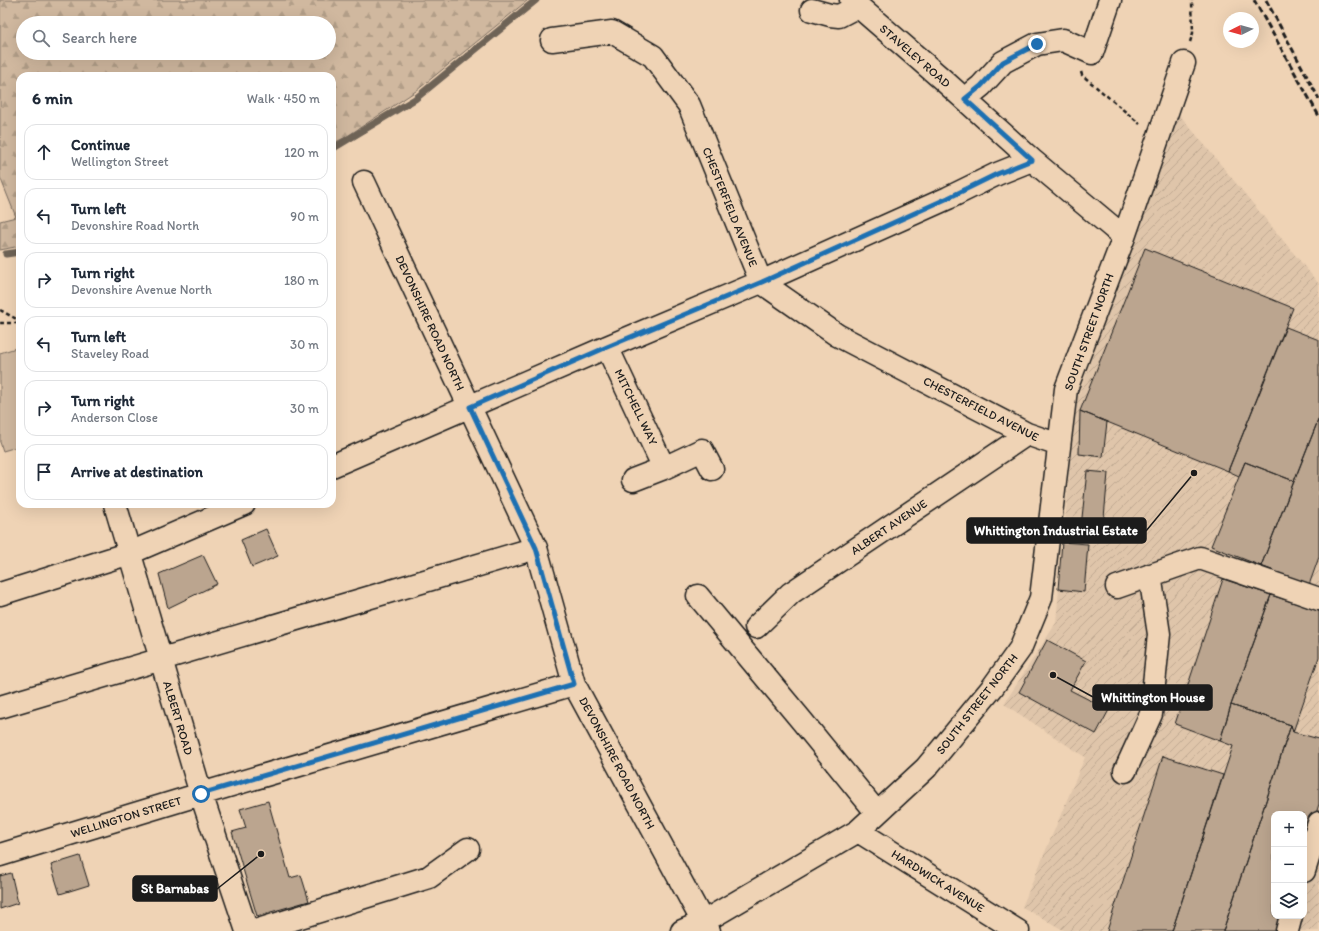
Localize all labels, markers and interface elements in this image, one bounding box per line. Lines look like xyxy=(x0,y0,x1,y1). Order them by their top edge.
north arrow xyxy=(1223,12,1259,48)
search box xyxy=(16,16,336,60)
street label: STAVELEY ROAD xyxy=(877,22,953,90)
icon: search xyxy=(30,27,52,49)
text: Search here xyxy=(62,29,137,47)
route end xyxy=(1028,35,1046,53)
text: 6 min xyxy=(32,88,73,108)
text: Walk · 450 m xyxy=(247,91,320,106)
text: Continue xyxy=(71,136,130,154)
icon: ahead xyxy=(33,141,55,163)
text: 120 m xyxy=(284,145,319,160)
street label: CHESTERFIELD AVENUE xyxy=(700,145,761,269)
text: Wellington Street xyxy=(71,154,169,169)
text: Turn left xyxy=(71,200,126,218)
icon: left xyxy=(33,205,55,227)
text: 90 m xyxy=(290,209,319,224)
text: Devonshire Road North xyxy=(71,218,199,233)
street label: DEVONSHIRE ROAD NORTH xyxy=(392,253,468,393)
text: Turn right xyxy=(71,264,135,282)
icon: right xyxy=(33,269,55,291)
street label: SOUTH STREET NORTH xyxy=(1061,271,1117,393)
text: 180 m xyxy=(284,273,319,288)
text: Devonshire Avenue North xyxy=(71,282,212,297)
text: Turn left xyxy=(71,328,126,346)
icon: left xyxy=(33,333,55,355)
text: 30 m xyxy=(290,337,319,352)
text: Staveley Road xyxy=(71,346,149,361)
street label: MITCHELL WAY xyxy=(612,367,661,448)
street label: CHESTERFIELD AVENUE xyxy=(921,374,1041,444)
text: Turn right xyxy=(71,392,135,410)
icon: right xyxy=(33,397,55,419)
text: 30 m xyxy=(290,401,319,416)
text: Anderson Close xyxy=(71,410,158,425)
icon: arrive xyxy=(33,461,55,483)
text: Arrive at destination xyxy=(71,463,203,481)
street label: ALBERT AVENUE xyxy=(848,496,930,558)
callout: Whittington Industrial Estate xyxy=(967,518,1146,543)
text: Whittington Industrial Estate xyxy=(974,523,1138,539)
street label: SOUTH STREET NORTH xyxy=(933,651,1021,757)
street label: ALBERT ROAD xyxy=(160,679,196,757)
callout: Whittington House xyxy=(1093,685,1212,710)
text: Whittington House xyxy=(1101,690,1205,706)
street label: DEVONSHIRE ROAD NORTH xyxy=(576,695,658,831)
route start xyxy=(192,785,210,803)
street label: WELLINGTON STREET xyxy=(69,793,184,841)
map controls xyxy=(1271,811,1307,919)
button: + xyxy=(1271,811,1307,847)
street label: HARDWICK AVENUE xyxy=(889,847,987,915)
button: − xyxy=(1271,847,1307,883)
callout: St Barnabas xyxy=(133,876,217,901)
text: St Barnabas xyxy=(141,881,209,896)
button: layers xyxy=(1271,883,1307,919)

